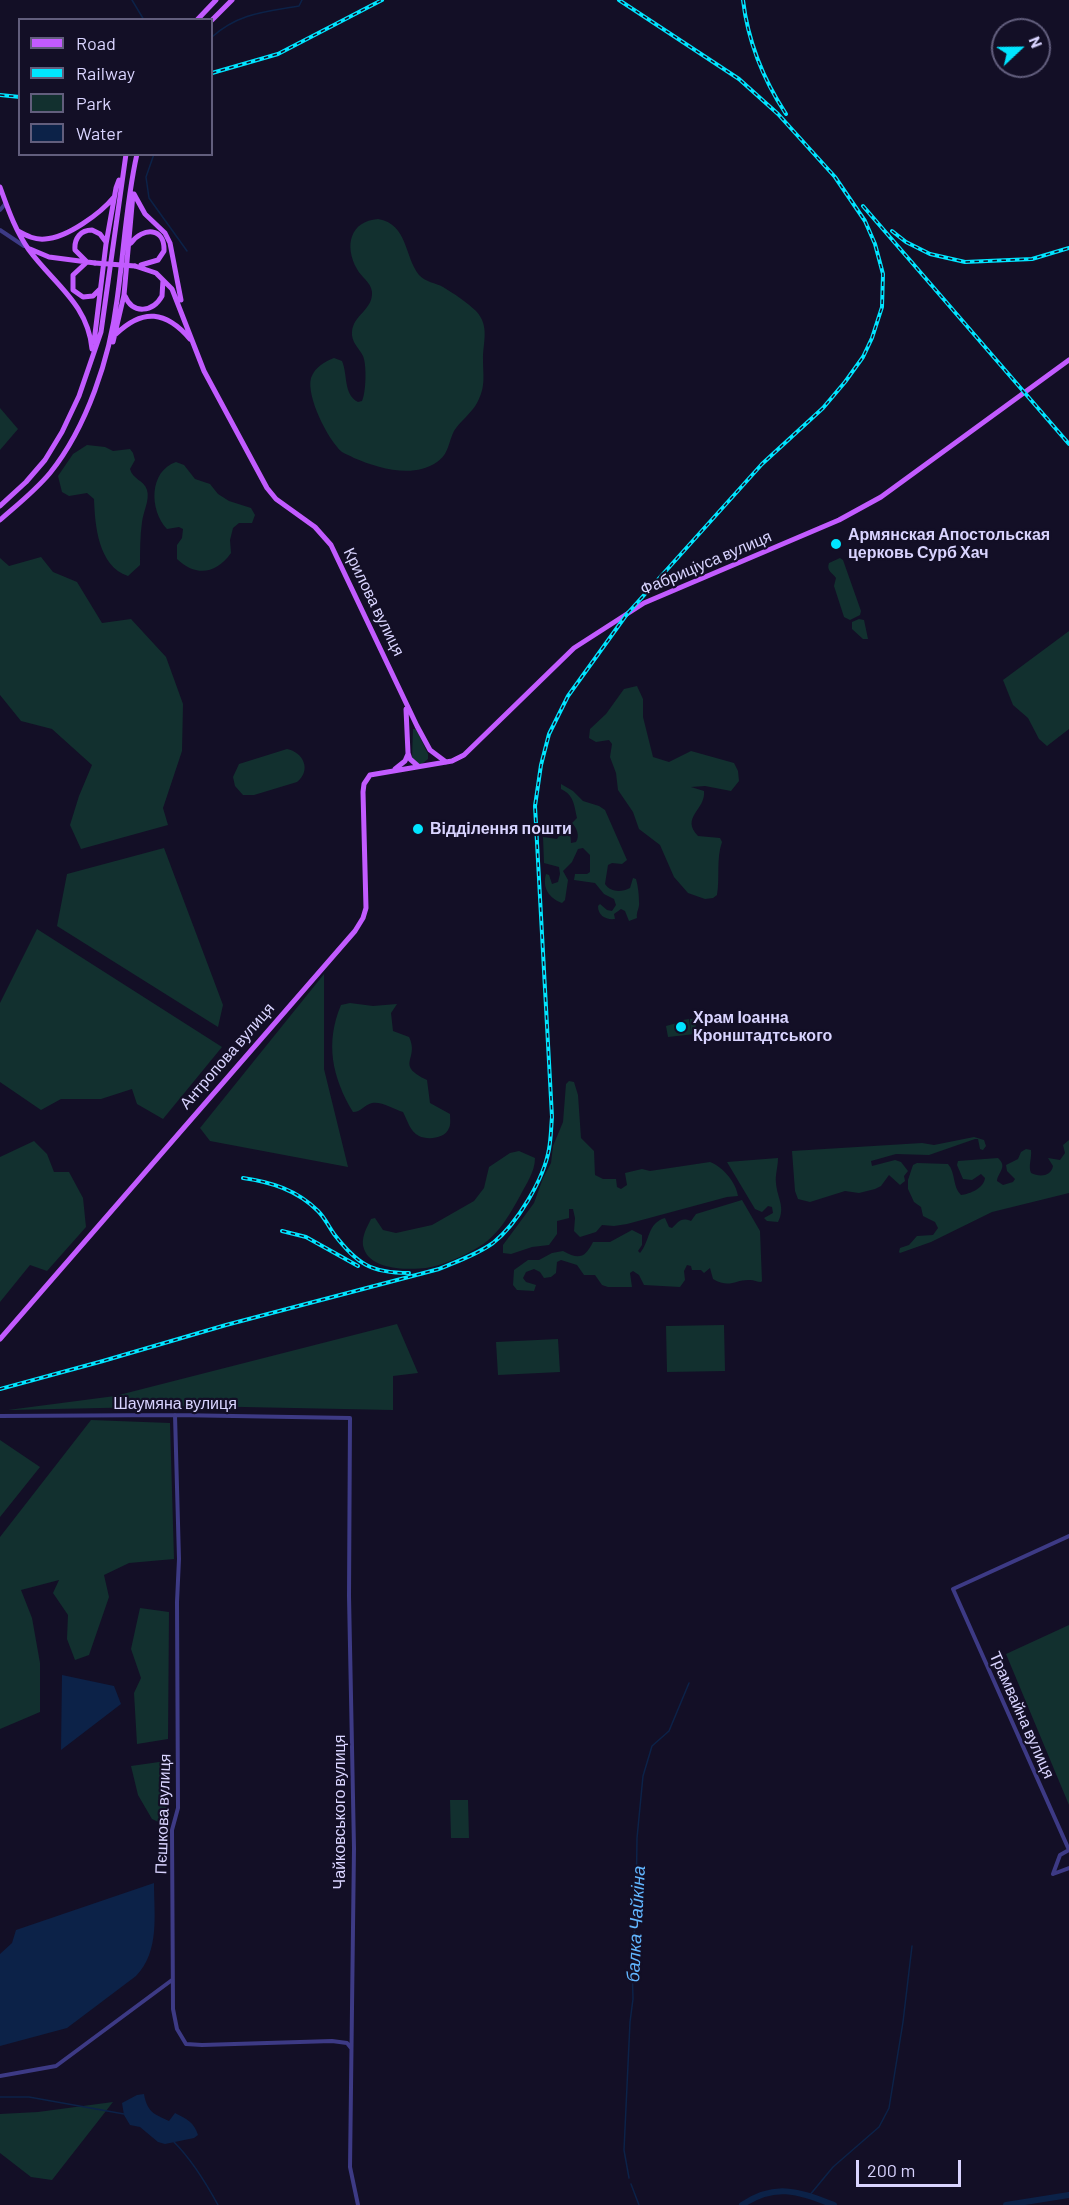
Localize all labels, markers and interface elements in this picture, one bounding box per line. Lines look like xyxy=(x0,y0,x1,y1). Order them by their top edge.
legend xyxy=(18,18,213,156)
north arrow xyxy=(991,18,1051,78)
text: Road xyxy=(76,32,116,54)
text: N xyxy=(1025,33,1047,50)
text: Railway xyxy=(76,62,135,84)
text: Park xyxy=(76,92,111,114)
text: Water xyxy=(76,122,123,144)
place label: Армянская Апостольская церковь Сурб Хач xyxy=(848,525,1050,563)
street label: Фабриціуса вулиця xyxy=(638,527,774,599)
marker: Армянская Апостольская церковь Сурб Хач xyxy=(829,537,843,551)
street label: Крилова вулиця xyxy=(340,545,408,659)
place label: Відділення пошти xyxy=(430,819,572,839)
marker: Відділення пошти xyxy=(411,822,425,836)
street label: Антропова вулиця xyxy=(176,999,278,1113)
place label: Храм Іоанна Кронштадтського xyxy=(693,1008,832,1046)
marker: Храм Іоанна Кронштадтського xyxy=(674,1020,688,1034)
street label: Шаумяна вулиця xyxy=(113,1394,237,1414)
street label: Трамвайна вулиця xyxy=(985,1649,1059,1781)
street label: Чайковського вулиця xyxy=(330,1735,350,1889)
street label: Пєшкова вулиця xyxy=(151,1753,175,1875)
water label: балка Чайкіна xyxy=(622,1865,650,1983)
scale bar xyxy=(859,2148,964,2186)
text: 200 m xyxy=(867,2159,915,2181)

